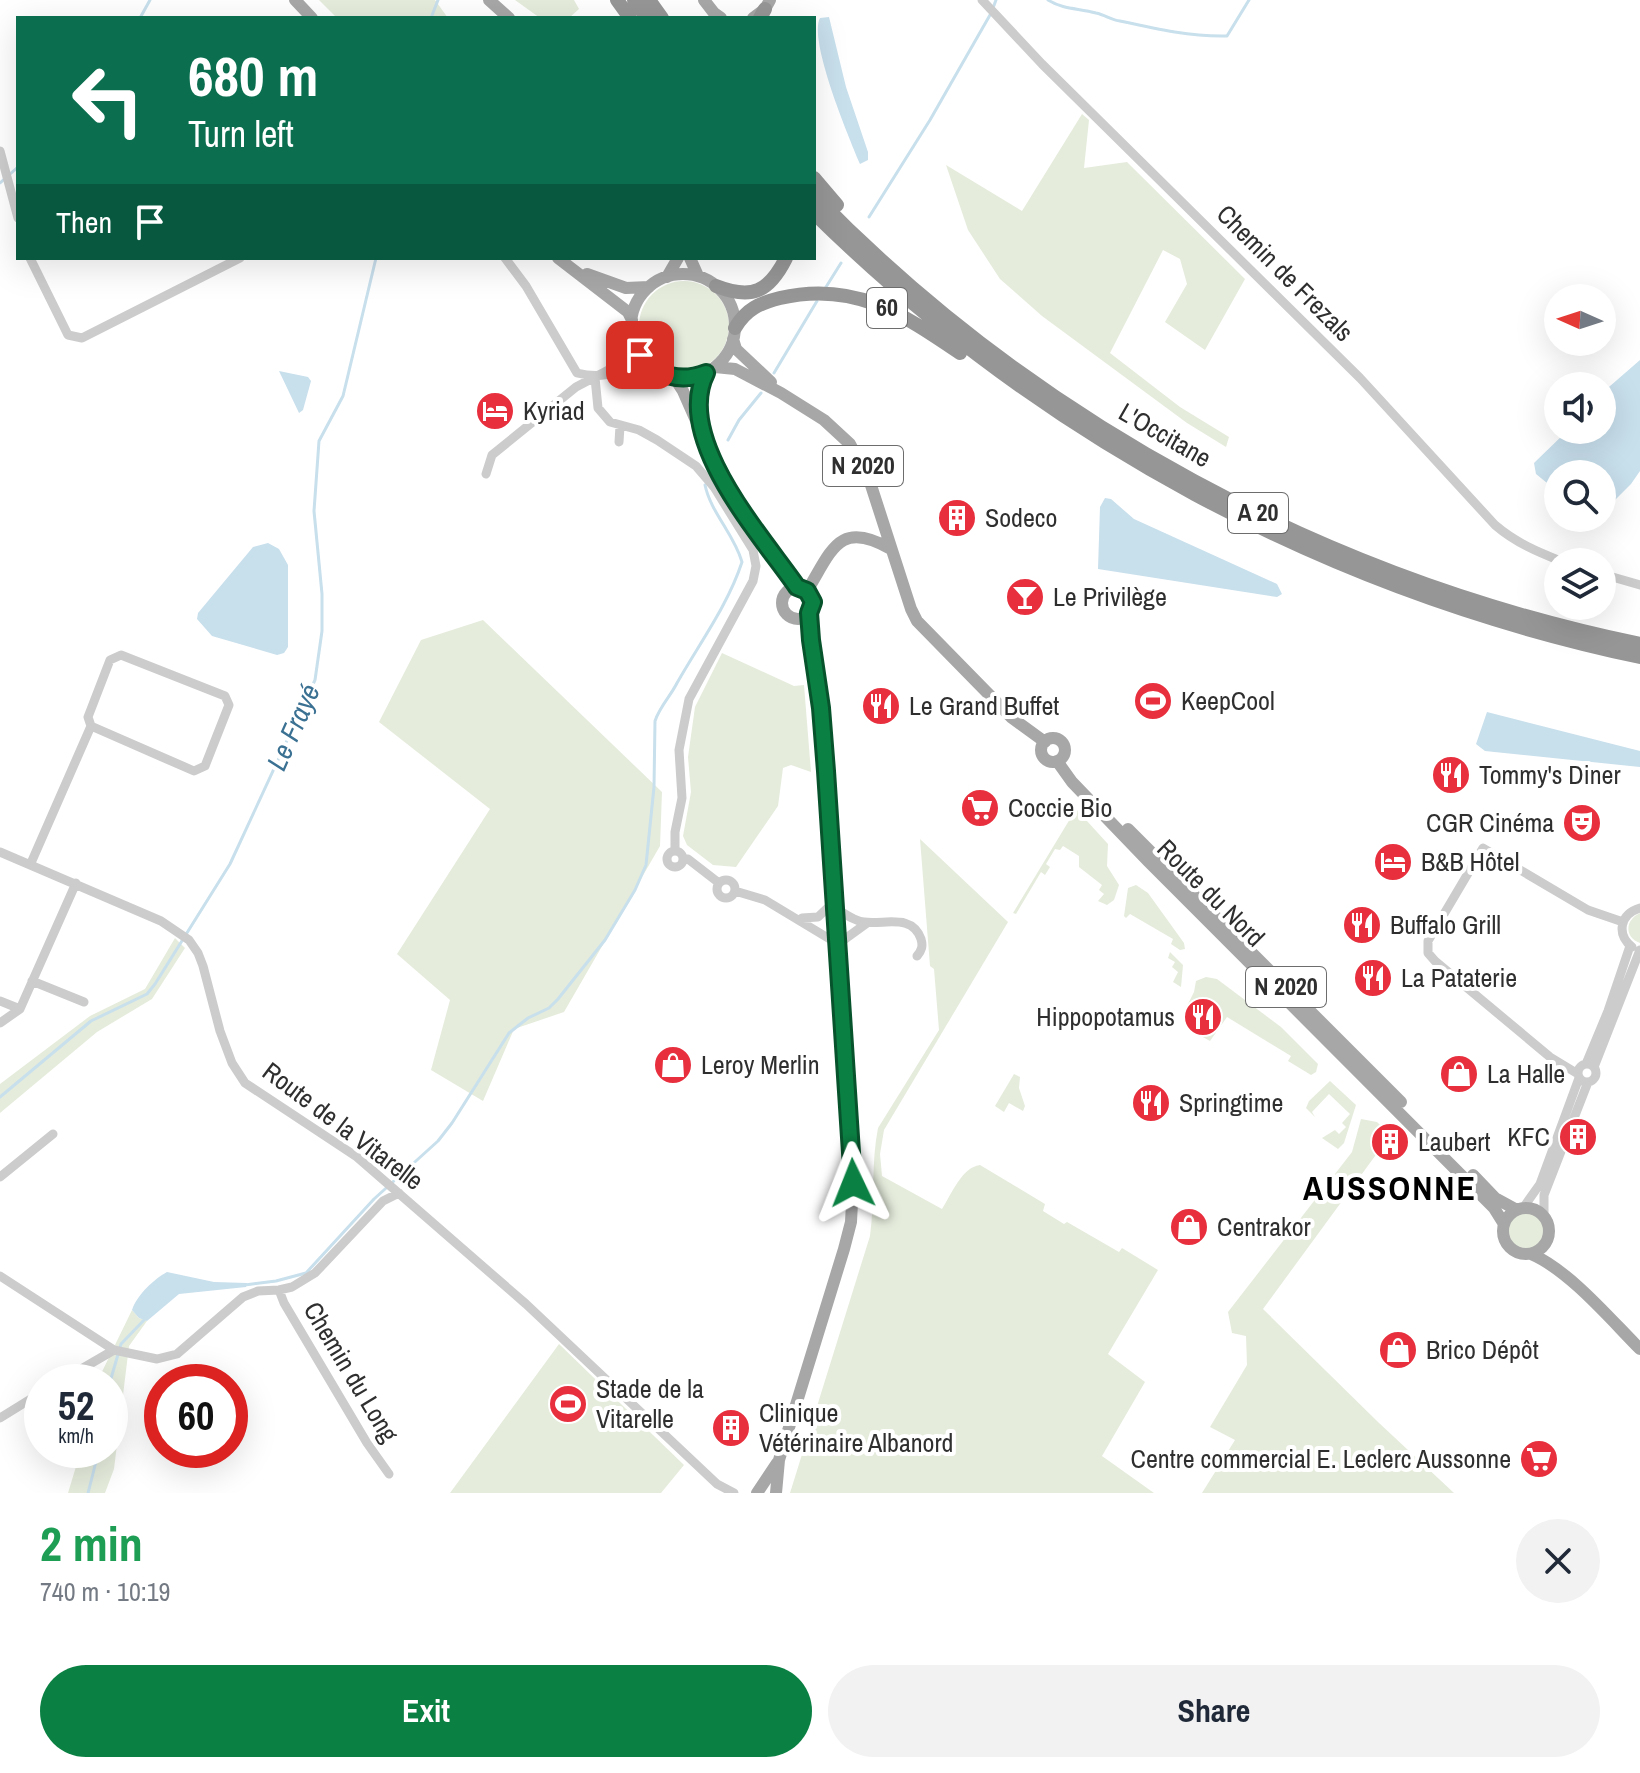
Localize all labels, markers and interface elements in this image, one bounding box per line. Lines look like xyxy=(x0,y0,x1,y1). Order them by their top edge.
text: 680 m xyxy=(188,38,318,113)
icon: left xyxy=(56,48,160,152)
text: Turn left xyxy=(188,110,294,158)
street label: Chemin de Frezals xyxy=(1209,197,1361,349)
icon: arrive xyxy=(128,200,172,244)
text: Then xyxy=(56,202,112,242)
north arrow xyxy=(1544,284,1616,356)
map controls xyxy=(1544,284,1616,620)
road number: 60 xyxy=(867,288,907,328)
pin xyxy=(606,321,674,389)
icon: arrive xyxy=(618,333,662,377)
button: sound xyxy=(1544,372,1616,444)
hotel icon: Kyriad xyxy=(474,390,516,432)
place label: Kyriad xyxy=(523,393,585,428)
street label: L'Occitane xyxy=(1113,394,1218,475)
road number: N 2020 xyxy=(823,446,903,486)
button: search xyxy=(1544,460,1616,532)
road number: A 20 xyxy=(1228,493,1288,533)
building icon: Sodeco xyxy=(936,497,978,539)
place label: Sodeco xyxy=(985,500,1057,535)
button: layers xyxy=(1544,548,1616,620)
bar icon: Le Privilège xyxy=(1004,576,1046,618)
place label: Le Privilège xyxy=(1053,579,1167,614)
water label: Le Frayé xyxy=(257,678,329,776)
sports icon: KeepCool xyxy=(1132,680,1174,722)
place label: KeepCool xyxy=(1181,683,1275,718)
restaurant icon: Le Grand Buffet xyxy=(860,685,902,727)
place label: Le Grand Buffet xyxy=(909,688,1059,723)
restaurant icon: Tommy's Diner xyxy=(1430,754,1472,796)
place label: Tommy's Diner xyxy=(1479,757,1621,792)
supermarket icon: Coccie Bio xyxy=(959,787,1001,829)
place label: Coccie Bio xyxy=(1008,790,1112,825)
theatre icon: CGR Cinéma xyxy=(1561,802,1603,844)
place label: CGR Cinéma xyxy=(1426,805,1554,840)
street label: Route du Nord xyxy=(1150,831,1273,954)
hotel icon: B&B Hôtel xyxy=(1372,841,1414,883)
place label: B&B Hôtel xyxy=(1421,844,1519,879)
restaurant icon: Buffalo Grill xyxy=(1341,904,1383,946)
place label: Buffalo Grill xyxy=(1390,907,1501,942)
restaurant icon: La Pataterie xyxy=(1352,957,1394,999)
place label: La Pataterie xyxy=(1401,960,1517,995)
road number: N 2020 xyxy=(1246,967,1326,1007)
restaurant icon: Hippopotamus xyxy=(1182,996,1224,1038)
place label: Hippopotamus xyxy=(1036,999,1175,1034)
shop icon: Leroy Merlin xyxy=(652,1044,694,1086)
place label: Leroy Merlin xyxy=(701,1047,819,1082)
shop icon: La Halle xyxy=(1438,1053,1480,1095)
street label: Route de la Vitarelle xyxy=(256,1054,431,1198)
place label: La Halle xyxy=(1487,1056,1565,1091)
restaurant icon: Springtime xyxy=(1130,1082,1172,1124)
place label: Springtime xyxy=(1179,1085,1283,1120)
building icon: KFC xyxy=(1557,1116,1599,1158)
place label: KFC xyxy=(1507,1119,1550,1154)
building icon: Laubert xyxy=(1369,1121,1411,1163)
place label: Laubert xyxy=(1418,1124,1490,1159)
position arrow xyxy=(811,1141,895,1225)
district label: AUSSONNE xyxy=(1303,1165,1477,1211)
shop icon: Centrakor xyxy=(1168,1206,1210,1248)
place label: Centrakor xyxy=(1217,1209,1311,1244)
street label: Chemin du Long xyxy=(296,1295,407,1448)
shop icon: Brico Dépôt xyxy=(1377,1329,1419,1371)
place label: Brico Dépôt xyxy=(1426,1332,1539,1367)
speed limit sign: 60 xyxy=(144,1364,248,1468)
place label: Stade de la Vitarelle xyxy=(596,1371,704,1436)
text: 52 xyxy=(58,1379,94,1432)
sports icon: Stade de la Vitarelle xyxy=(547,1383,589,1425)
place label: Clinique Vétérinaire Albanord xyxy=(759,1395,953,1460)
building icon: Clinique Vétérinaire Albanord xyxy=(710,1407,752,1449)
text: km/h xyxy=(58,1422,94,1449)
supermarket icon: Centre commercial E. Leclerc Aussonne xyxy=(1518,1438,1560,1480)
place label: Centre commercial E. Leclerc Aussonne xyxy=(1131,1441,1511,1476)
text: 2 min xyxy=(40,1511,143,1576)
button: close xyxy=(1516,1519,1600,1603)
text: 740 m · 10:19 xyxy=(40,1574,170,1609)
button: Exit xyxy=(40,1665,812,1757)
button: Share xyxy=(828,1665,1600,1757)

